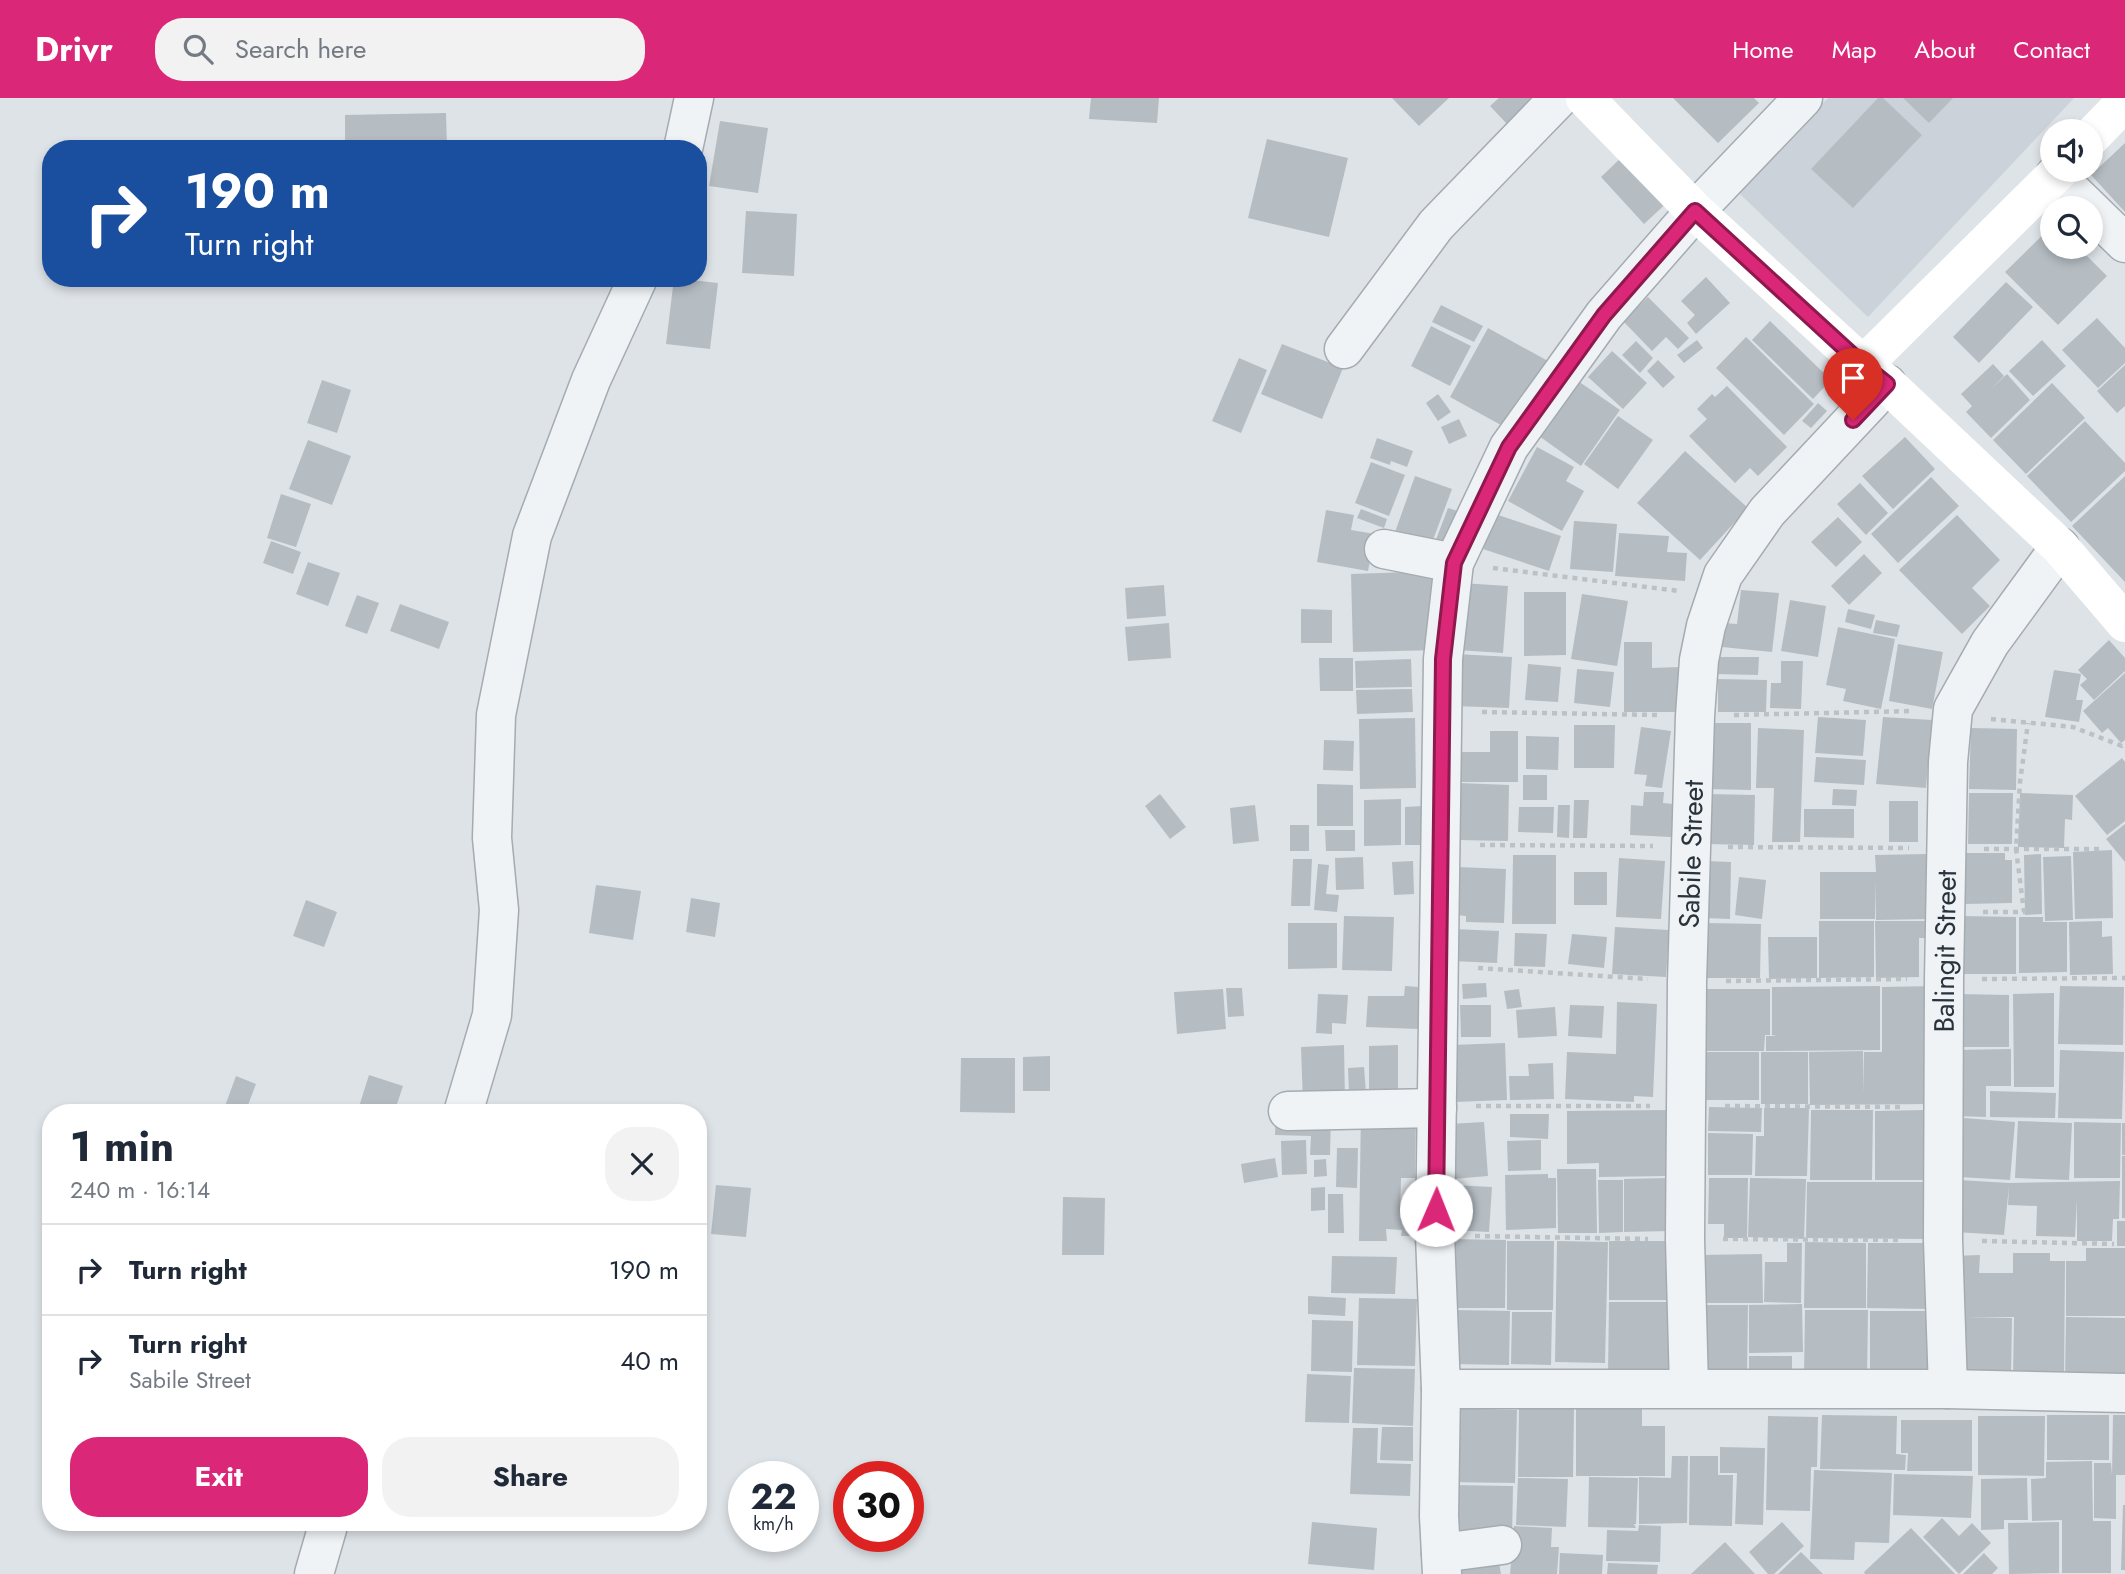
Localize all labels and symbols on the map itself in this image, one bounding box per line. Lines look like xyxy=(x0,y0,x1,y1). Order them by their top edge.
pin xyxy=(1823,348,1883,420)
street label: Sabile Street xyxy=(1668,779,1714,929)
street label: Balingit Street xyxy=(1923,869,1967,1033)
position arrow xyxy=(1399,1173,1473,1247)
speed limit sign: 30 xyxy=(833,1461,924,1552)

